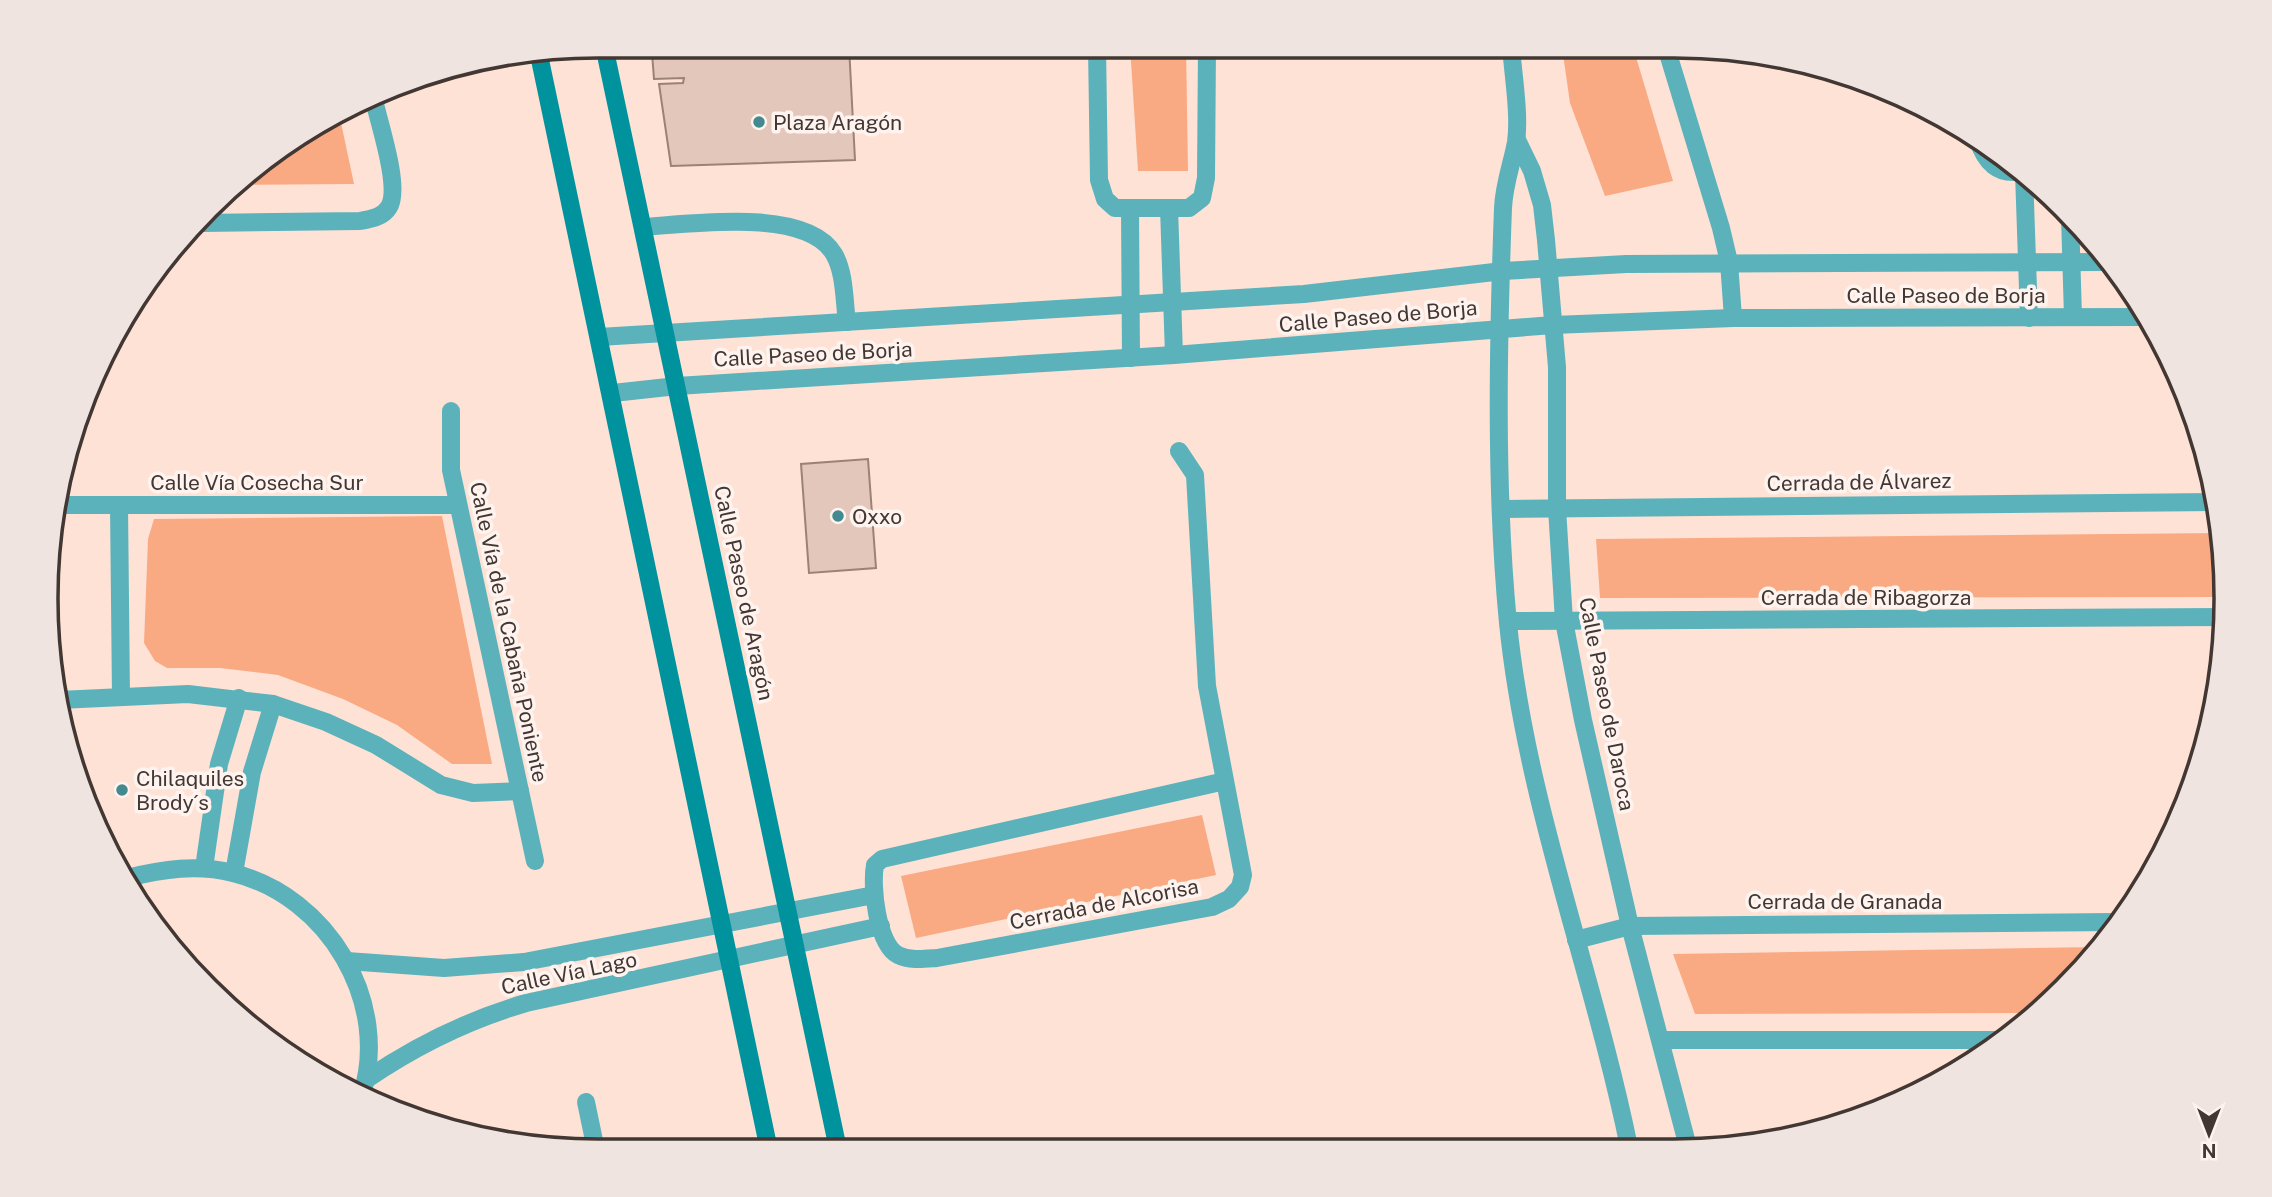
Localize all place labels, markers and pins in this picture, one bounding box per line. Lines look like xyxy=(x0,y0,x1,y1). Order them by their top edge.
place label: Plaza Aragón xyxy=(773,110,902,135)
marker: Plaza Aragón xyxy=(751,114,767,130)
place label: Oxxo xyxy=(852,504,902,529)
marker: Oxxo xyxy=(830,508,846,524)
place label: Chilaquiles Brody´s xyxy=(136,766,244,815)
marker: Chilaquiles Brody´s xyxy=(114,782,130,798)

